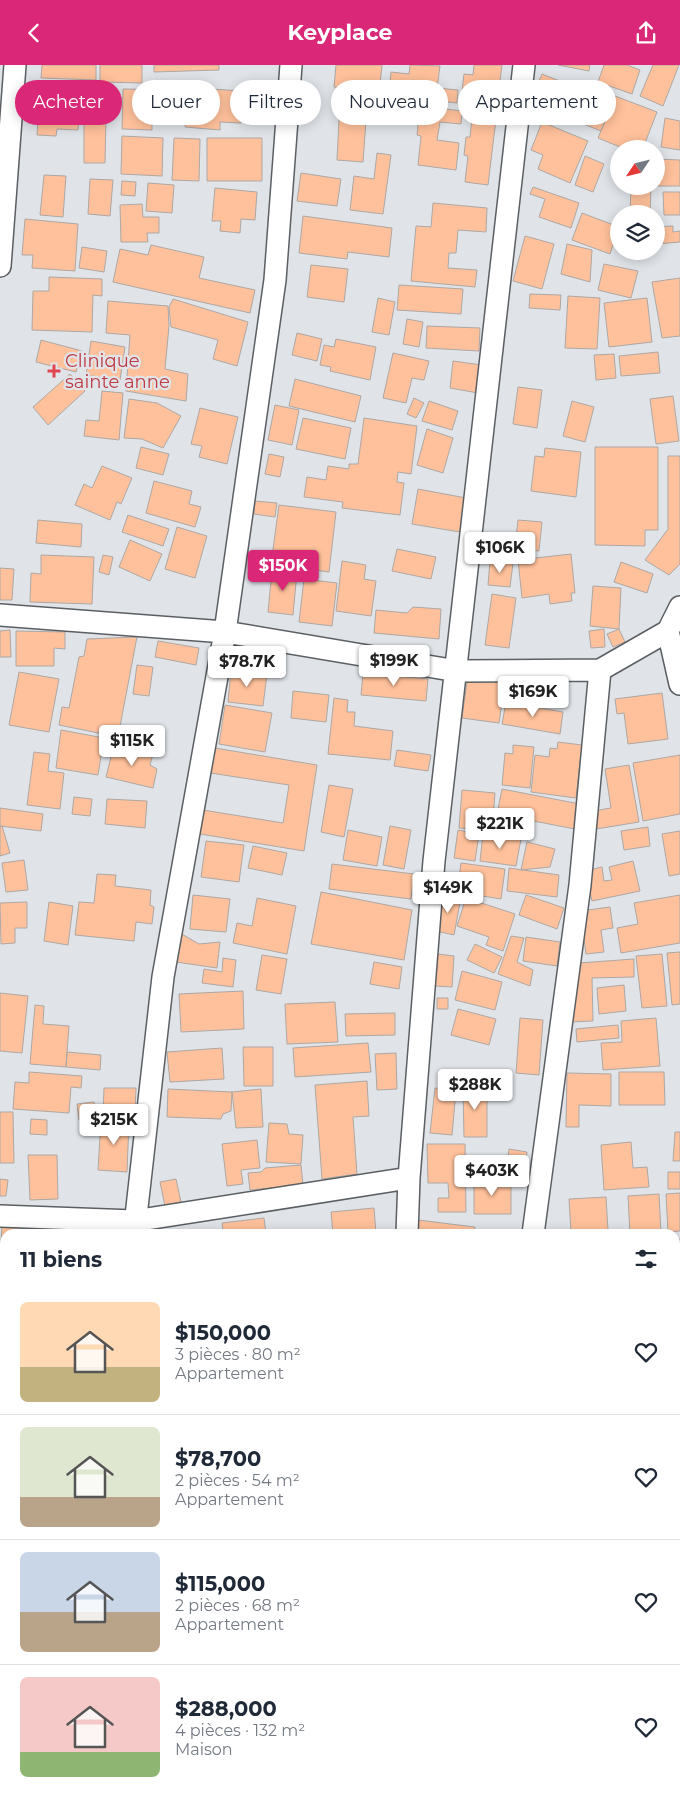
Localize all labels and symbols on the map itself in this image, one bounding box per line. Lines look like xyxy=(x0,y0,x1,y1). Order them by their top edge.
north arrow xyxy=(610,140,665,195)
place label: Clinique sainte anne xyxy=(65,350,170,393)
marker: Clinique sainte anne xyxy=(47,364,61,378)
pin: $106K xyxy=(465,531,535,574)
pin: $150K xyxy=(248,549,318,592)
pin: $78.7K xyxy=(206,645,288,688)
pin: $199K xyxy=(359,645,429,687)
pin: $169K xyxy=(498,675,568,718)
pin: $115K xyxy=(97,725,167,767)
pin: $221K xyxy=(465,807,535,850)
pin: $149K xyxy=(413,871,483,914)
pin: $288K xyxy=(440,1069,510,1111)
pin: $215K xyxy=(79,1103,149,1146)
pin: $403K xyxy=(457,1155,527,1197)

